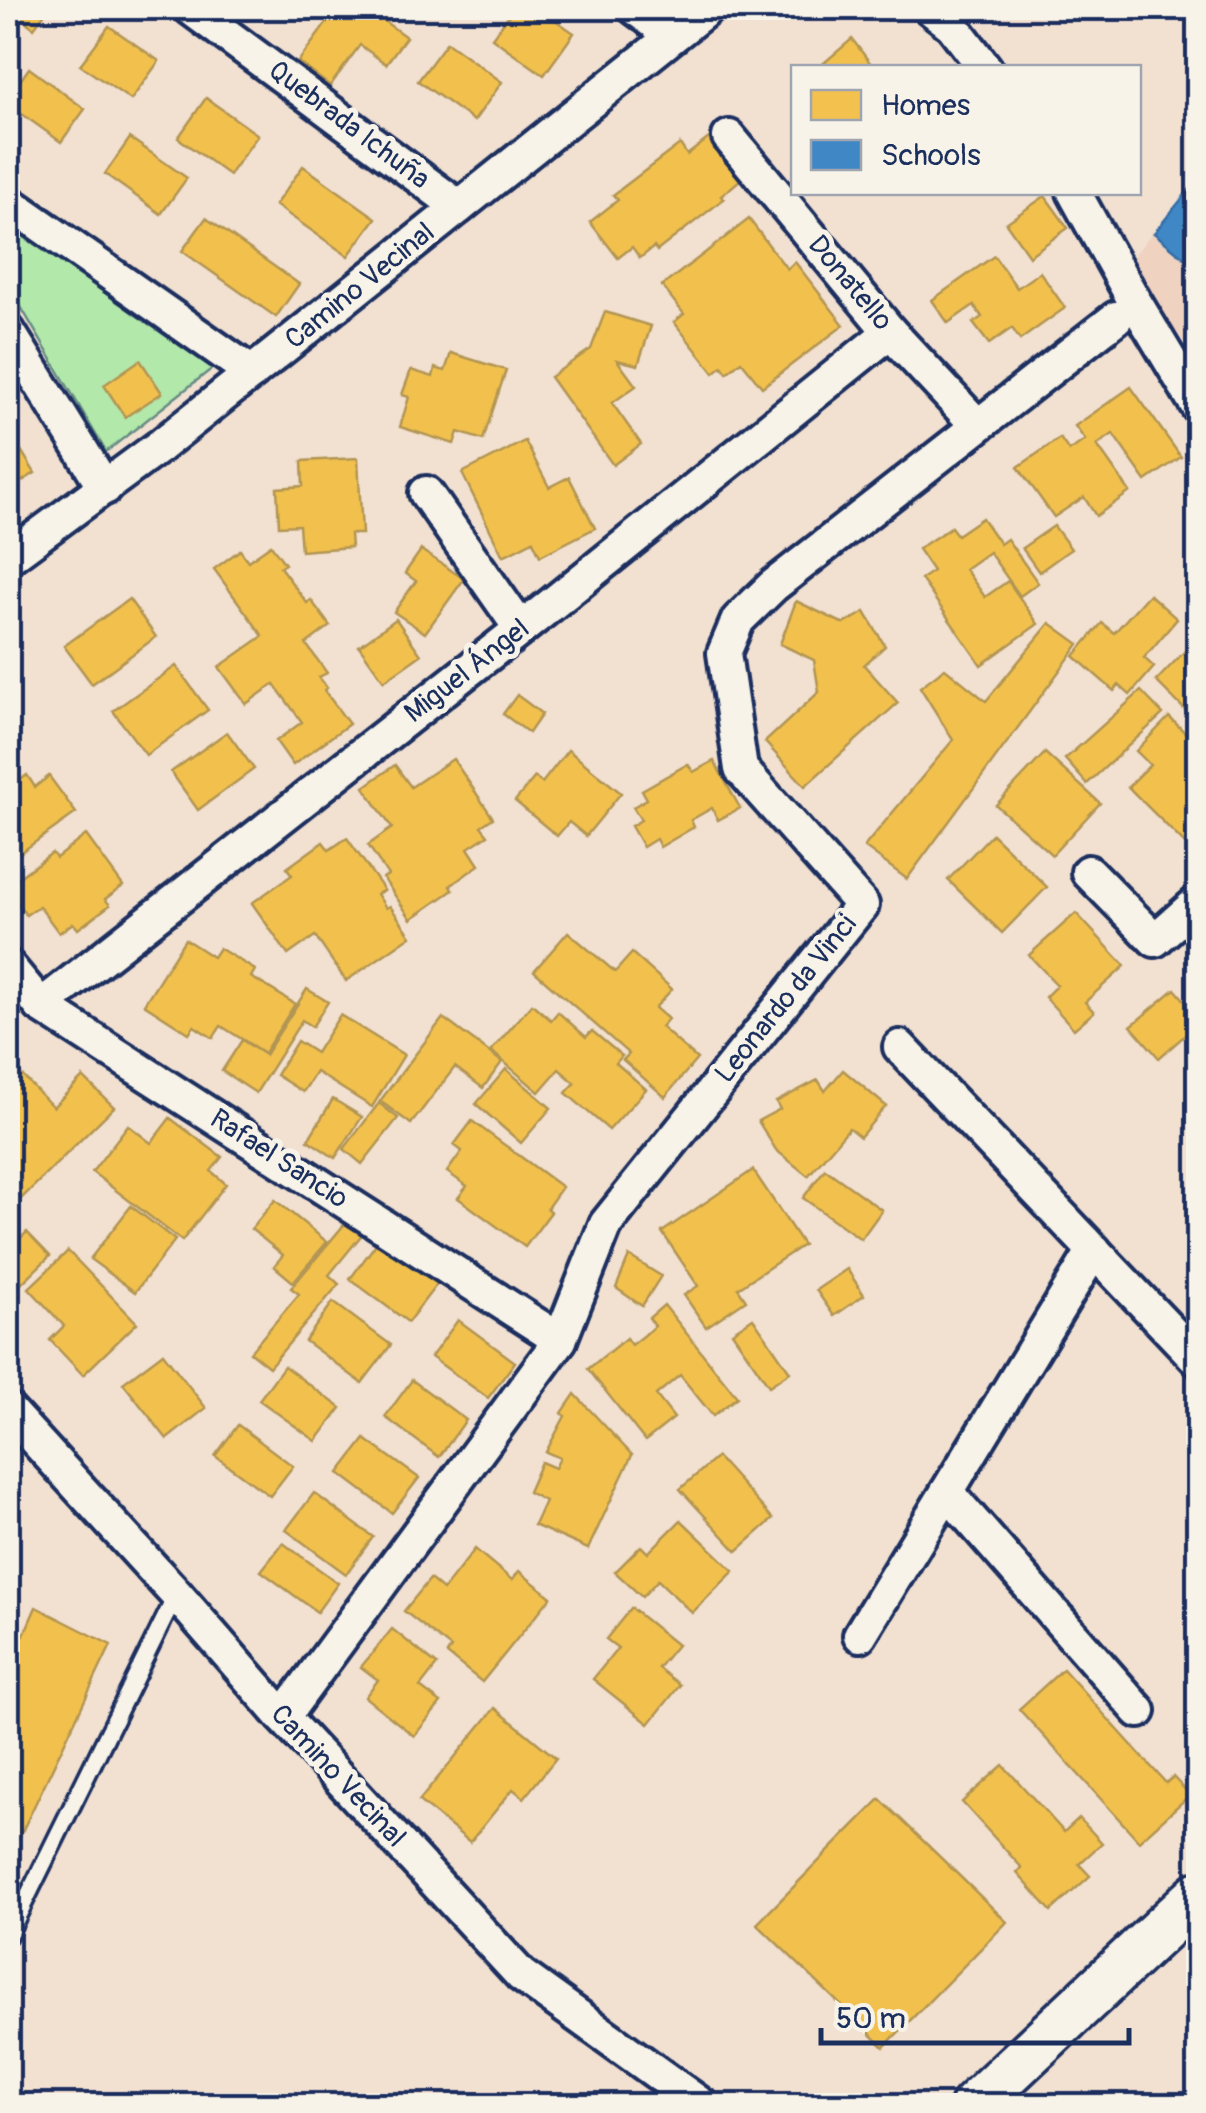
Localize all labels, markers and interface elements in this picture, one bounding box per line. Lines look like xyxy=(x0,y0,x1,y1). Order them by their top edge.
street label: Quebrada Ichuña xyxy=(261,53,437,197)
legend xyxy=(791,65,1141,195)
text: Homes xyxy=(881,87,970,124)
text: Schools xyxy=(881,137,981,174)
street label: Camino Vecinal xyxy=(278,215,442,357)
street label: Donatello xyxy=(800,228,900,338)
street label: Miguel Ángel xyxy=(397,611,537,731)
street label: Leonardo da Vinci xyxy=(707,908,865,1090)
street label: Rafael Sancio xyxy=(203,1101,355,1217)
street label: Camino Vecinal xyxy=(263,1697,413,1855)
scale bar xyxy=(821,1983,1128,2045)
text: 50 m xyxy=(836,2000,906,2037)

